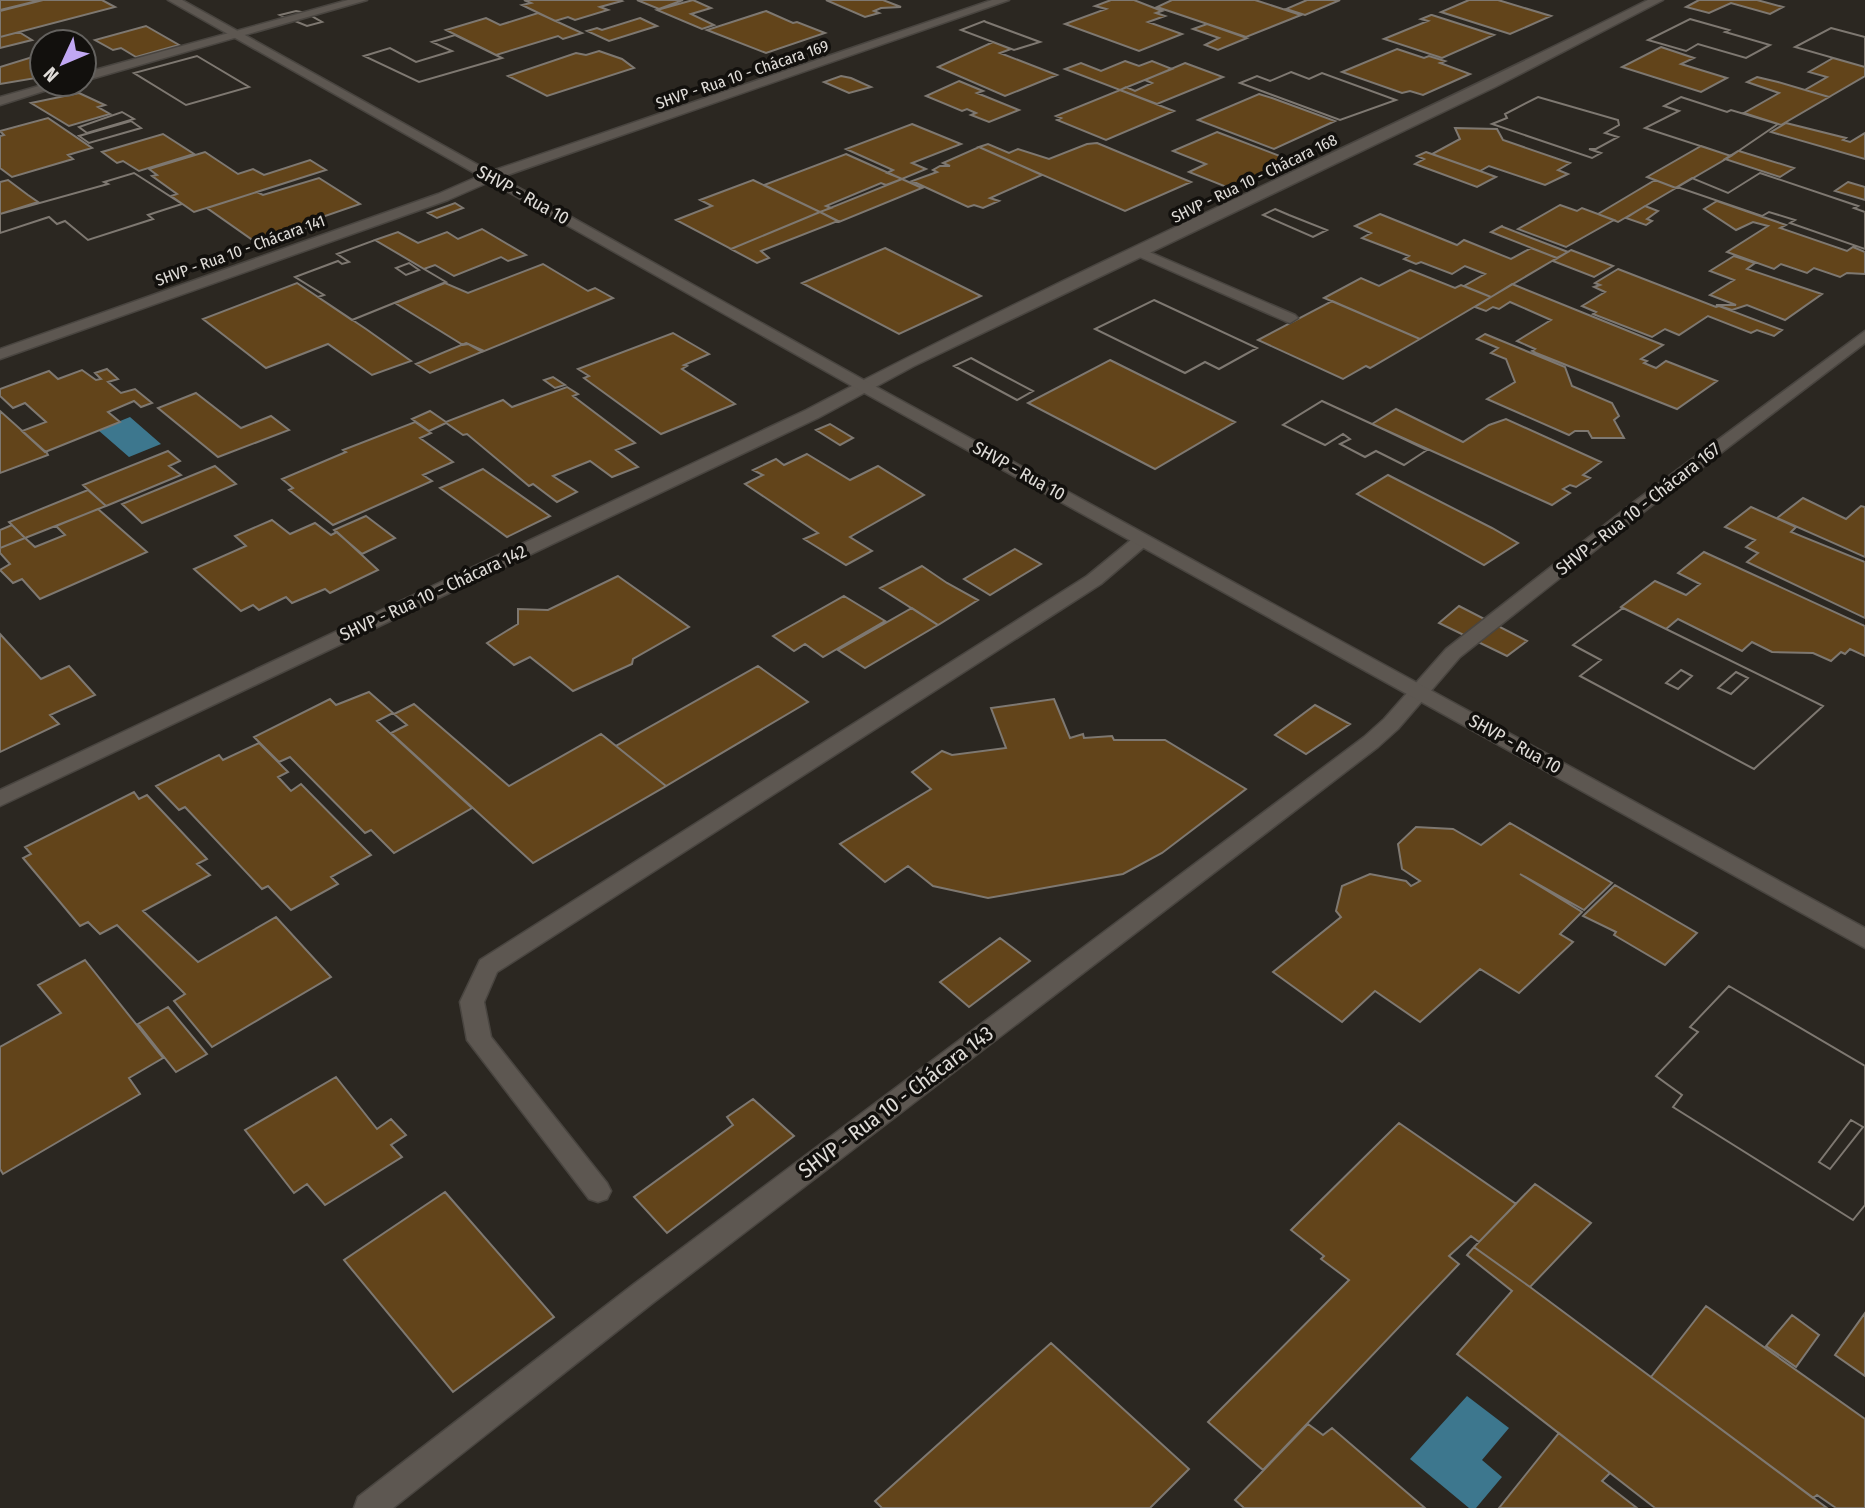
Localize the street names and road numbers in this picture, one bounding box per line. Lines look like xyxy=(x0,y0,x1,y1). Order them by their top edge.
street label: SHVP - Rua 10 - Chácara 169 xyxy=(653,36,831,113)
street label: SHVP - Rua 10 - Chácara 168 xyxy=(1168,130,1340,227)
street label: SHVP - Rua 10 xyxy=(473,161,573,229)
street label: SHVP - Rua 10 - Chácara 141 xyxy=(153,211,328,290)
street label: SHVP - Rua 10 xyxy=(969,437,1069,505)
street label: SHVP - Rua 10 - Chácara 167 xyxy=(1551,438,1725,580)
street label: SHVP - Rua 10 - Chácara 142 xyxy=(336,540,530,646)
street label: SHVP - Rua 10 xyxy=(1465,710,1565,778)
street label: SHVP - Rua 10 - Chácara 143 xyxy=(793,1020,999,1184)

